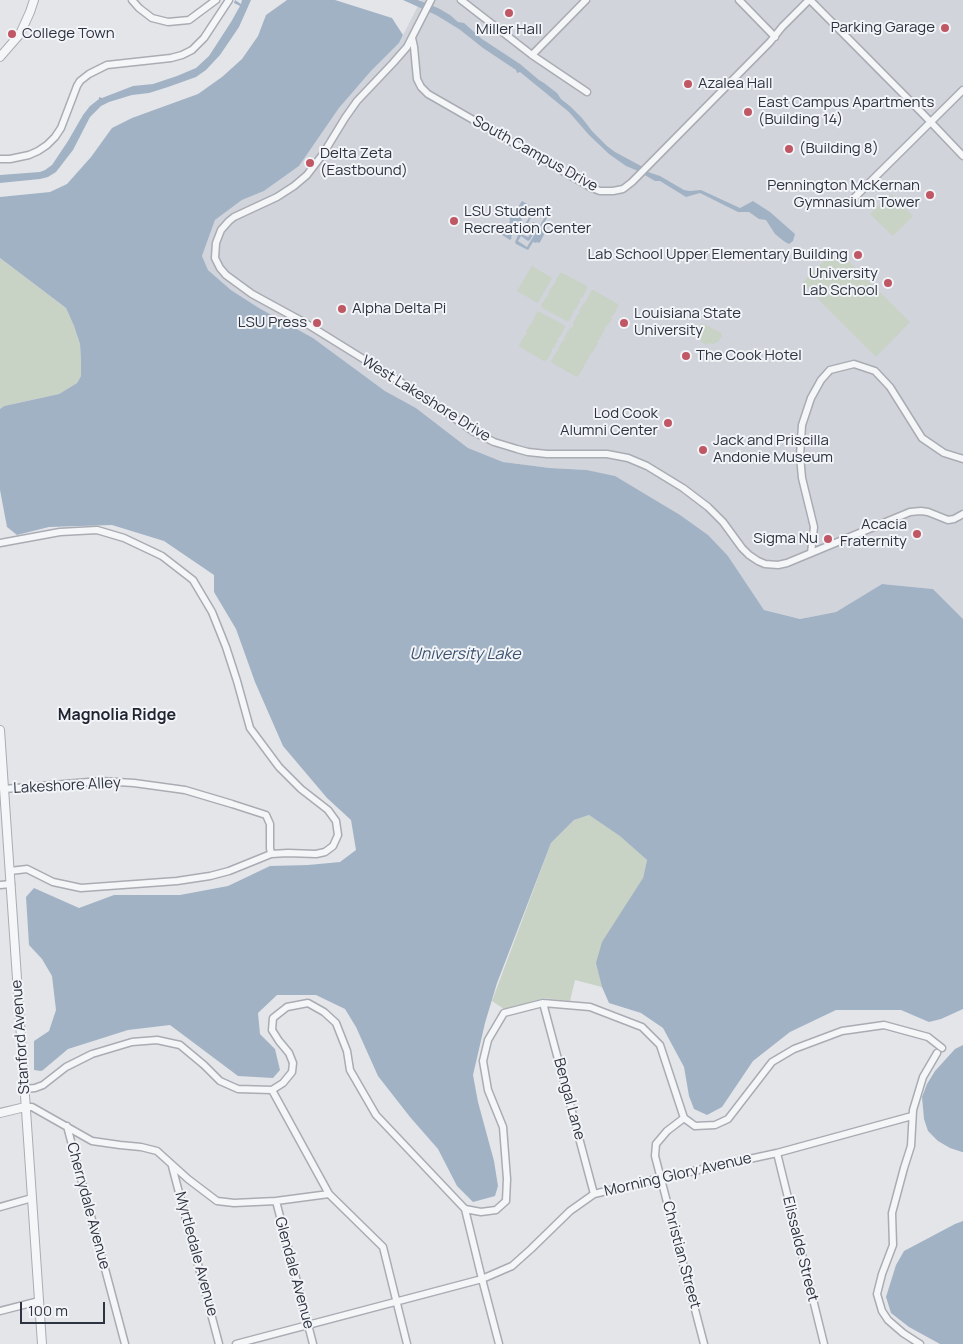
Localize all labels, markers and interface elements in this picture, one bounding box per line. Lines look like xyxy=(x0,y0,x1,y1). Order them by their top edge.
marker: Miller Hall xyxy=(503,7,515,19)
place label: Parking Garage xyxy=(831,19,935,37)
place label: Miller Hall xyxy=(476,21,542,39)
marker: Parking Garage xyxy=(939,22,951,34)
place label: College Town xyxy=(22,25,115,43)
marker: College Town xyxy=(6,28,18,40)
place label: Azalea Hall xyxy=(698,75,772,93)
marker: Azalea Hall xyxy=(682,78,694,90)
place label: East Campus Apartments (Building 14) xyxy=(758,94,934,129)
marker: East Campus Apartments (Building 14) xyxy=(742,106,754,118)
street label: South Campus Drive xyxy=(469,112,601,196)
place label: (Building 8) xyxy=(799,140,879,158)
marker: (Building 8) xyxy=(783,143,795,155)
place label: Delta Zeta (Eastbound) xyxy=(320,145,408,180)
marker: Delta Zeta (Eastbound) xyxy=(304,157,316,169)
place label: Pennington McKernan Gymnasium Tower xyxy=(767,177,920,212)
marker: Pennington McKernan Gymnasium Tower xyxy=(924,189,936,201)
place label: LSU Student Recreation Center xyxy=(464,203,591,238)
marker: LSU Student Recreation Center xyxy=(448,215,460,227)
place label: Lab School Upper Elementary Building xyxy=(587,246,848,264)
marker: Lab School Upper Elementary Building xyxy=(852,249,864,261)
place label: University Lab School xyxy=(802,265,878,300)
marker: University Lab School xyxy=(882,277,894,289)
place label: Alpha Delta Pi xyxy=(352,300,446,318)
marker: Alpha Delta Pi xyxy=(336,303,348,315)
place label: Louisiana State University xyxy=(634,305,741,340)
place label: LSU Press xyxy=(238,314,307,332)
marker: LSU Press xyxy=(311,317,323,329)
marker: Louisiana State University xyxy=(618,317,630,329)
place label: The Cook Hotel xyxy=(696,347,802,365)
marker: The Cook Hotel xyxy=(680,350,692,362)
street label: West Lakeshore Drive xyxy=(358,352,494,446)
place label: Lod Cook Alumni Center xyxy=(560,405,658,440)
marker: Lod Cook Alumni Center xyxy=(662,417,674,429)
place label: Jack and Priscilla Andonie Museum xyxy=(713,432,833,467)
marker: Jack and Priscilla Andonie Museum xyxy=(697,444,709,456)
place label: Acacia Fraternity xyxy=(840,516,907,551)
marker: Acacia Fraternity xyxy=(911,528,923,540)
place label: Sigma Nu xyxy=(753,530,818,548)
marker: Sigma Nu xyxy=(822,533,834,545)
water label: University Lake xyxy=(409,645,521,665)
district label: Magnolia Ridge xyxy=(58,706,176,726)
street label: Lakeshore Alley xyxy=(13,774,121,798)
street label: Stanford Avenue xyxy=(8,979,34,1095)
street label: Bengal Lane xyxy=(549,1056,589,1142)
street label: Cherrydale Avenue xyxy=(62,1141,114,1271)
street label: Morning Glory Avenue xyxy=(603,1149,753,1201)
street label: Myrtledale Avenue xyxy=(171,1190,221,1318)
street label: Elissalde Street xyxy=(778,1194,822,1304)
street label: Christian Street xyxy=(658,1199,704,1311)
street label: Glendale Avenue xyxy=(270,1215,318,1331)
scale bar xyxy=(22,1292,108,1324)
text: 100 m xyxy=(28,1300,68,1321)

